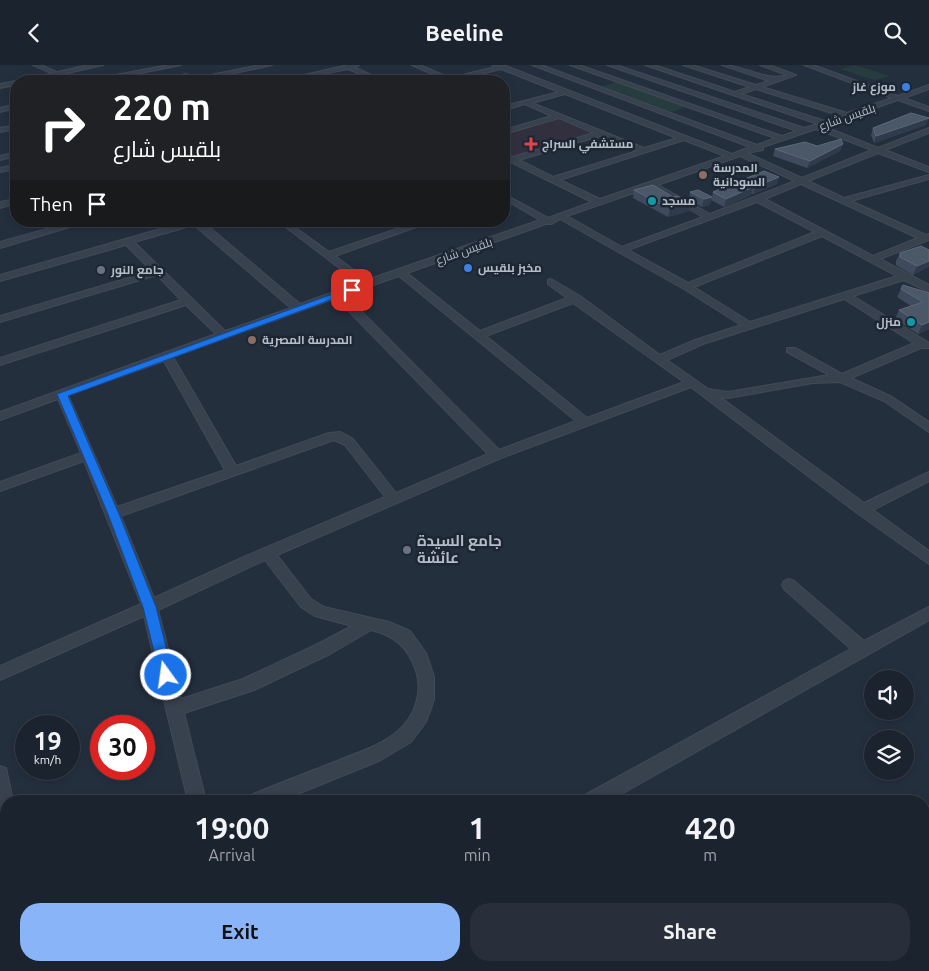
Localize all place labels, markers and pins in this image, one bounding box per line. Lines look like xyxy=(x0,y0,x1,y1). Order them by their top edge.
place label: موزع غاز xyxy=(851,80,896,96)
marker: موزع غاز xyxy=(900,81,912,93)
marker: مستشفي السراج xyxy=(524,137,538,151)
place label: مستشفي السراج xyxy=(542,137,634,154)
place label: المدرسة السودانية xyxy=(713,161,765,190)
marker: المدرسة السودانية xyxy=(697,169,709,181)
place label: مسجد xyxy=(662,194,695,208)
marker: مسجد xyxy=(646,195,658,207)
place label: مخبز بلقيس xyxy=(478,261,542,276)
marker: مخبز بلقيس xyxy=(462,262,474,274)
place label: جامع النور xyxy=(110,263,164,279)
marker: جامع النور xyxy=(95,264,107,276)
pin xyxy=(331,269,373,311)
place label: منزل xyxy=(876,315,901,330)
marker: منزل xyxy=(905,316,917,328)
place label: المدرسة المصرية xyxy=(262,333,352,348)
marker: المدرسة المصرية xyxy=(246,334,258,346)
place label: جامع السيدة عائشة xyxy=(417,532,502,566)
marker: جامع السيدة عائشة xyxy=(401,544,413,556)

